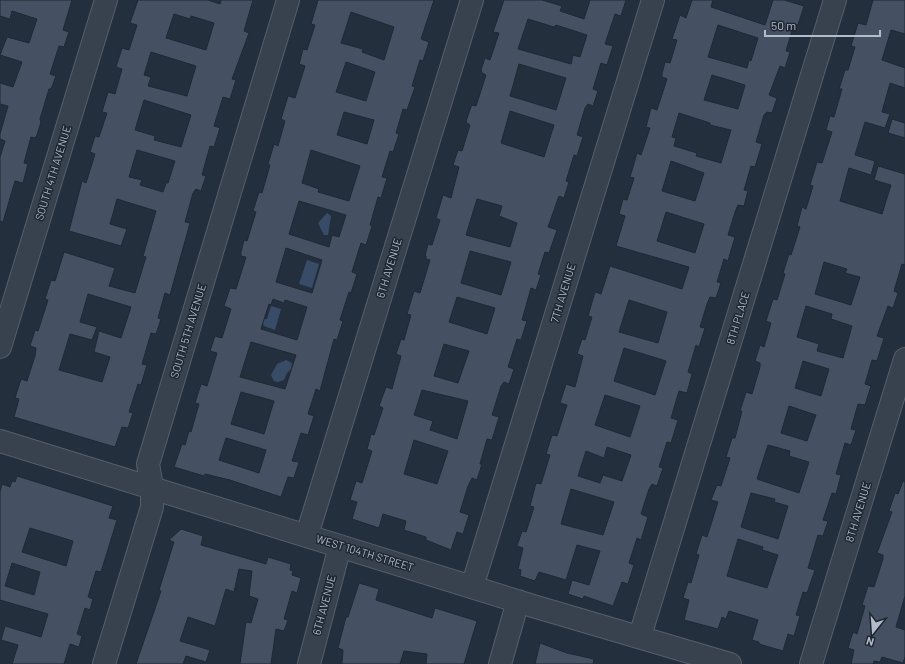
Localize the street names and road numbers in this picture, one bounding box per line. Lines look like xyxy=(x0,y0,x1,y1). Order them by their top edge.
street label: SOUTH 4TH AVENUE xyxy=(32,124,73,222)
street label: 6TH AVENUE xyxy=(373,236,404,299)
street label: 7TH AVENUE xyxy=(547,261,578,324)
street label: SOUTH 5TH AVENUE xyxy=(167,282,208,379)
street label: 8TH PLACE xyxy=(723,290,752,346)
street label: 8TH AVENUE xyxy=(842,480,873,543)
street label: WEST 104TH STREET xyxy=(315,531,416,574)
street label: 6TH AVENUE xyxy=(309,573,338,636)

